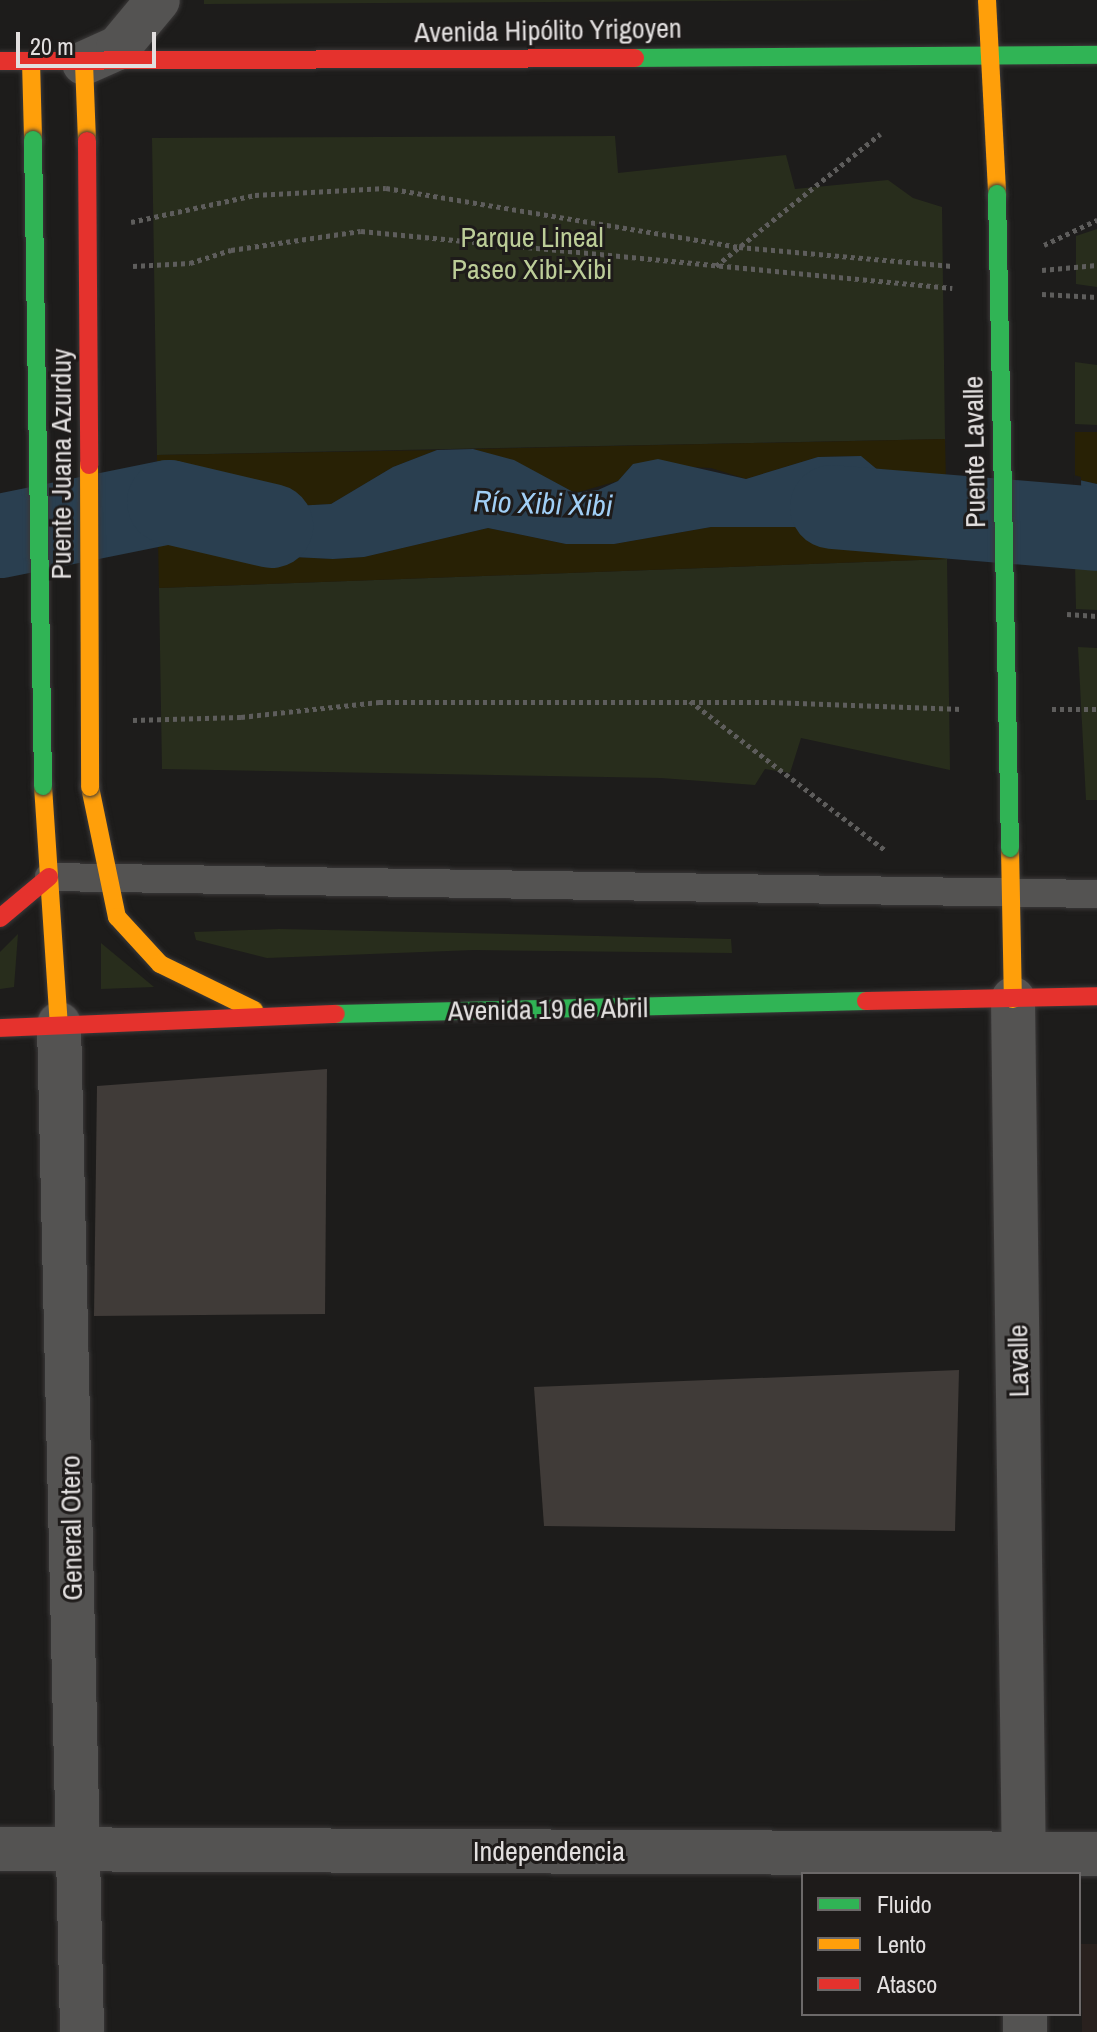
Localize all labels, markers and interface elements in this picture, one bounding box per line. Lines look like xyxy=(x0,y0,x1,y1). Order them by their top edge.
street label: Avenida Hipólito Yrigoyen xyxy=(414,11,682,49)
scale bar xyxy=(20,16,160,66)
text: 20 m xyxy=(30,30,74,62)
park label: Parque Lineal Paseo Xibi-Xibi xyxy=(452,220,612,286)
street label: Puente Juana Azurduy xyxy=(44,348,78,580)
street label: Puente Lavalle xyxy=(956,376,992,528)
water label: Río Xibi Xibi xyxy=(473,483,613,523)
street label: Avenida 19 de Abril xyxy=(447,990,649,1028)
street label: Lavalle xyxy=(1001,1324,1035,1398)
street label: General Otero xyxy=(53,1455,89,1601)
street label: Independencia xyxy=(473,1834,625,1868)
legend xyxy=(801,1872,1081,2016)
text: Fluido xyxy=(877,1888,932,1920)
text: Lento xyxy=(877,1928,926,1960)
text: Atasco xyxy=(877,1968,937,2000)

